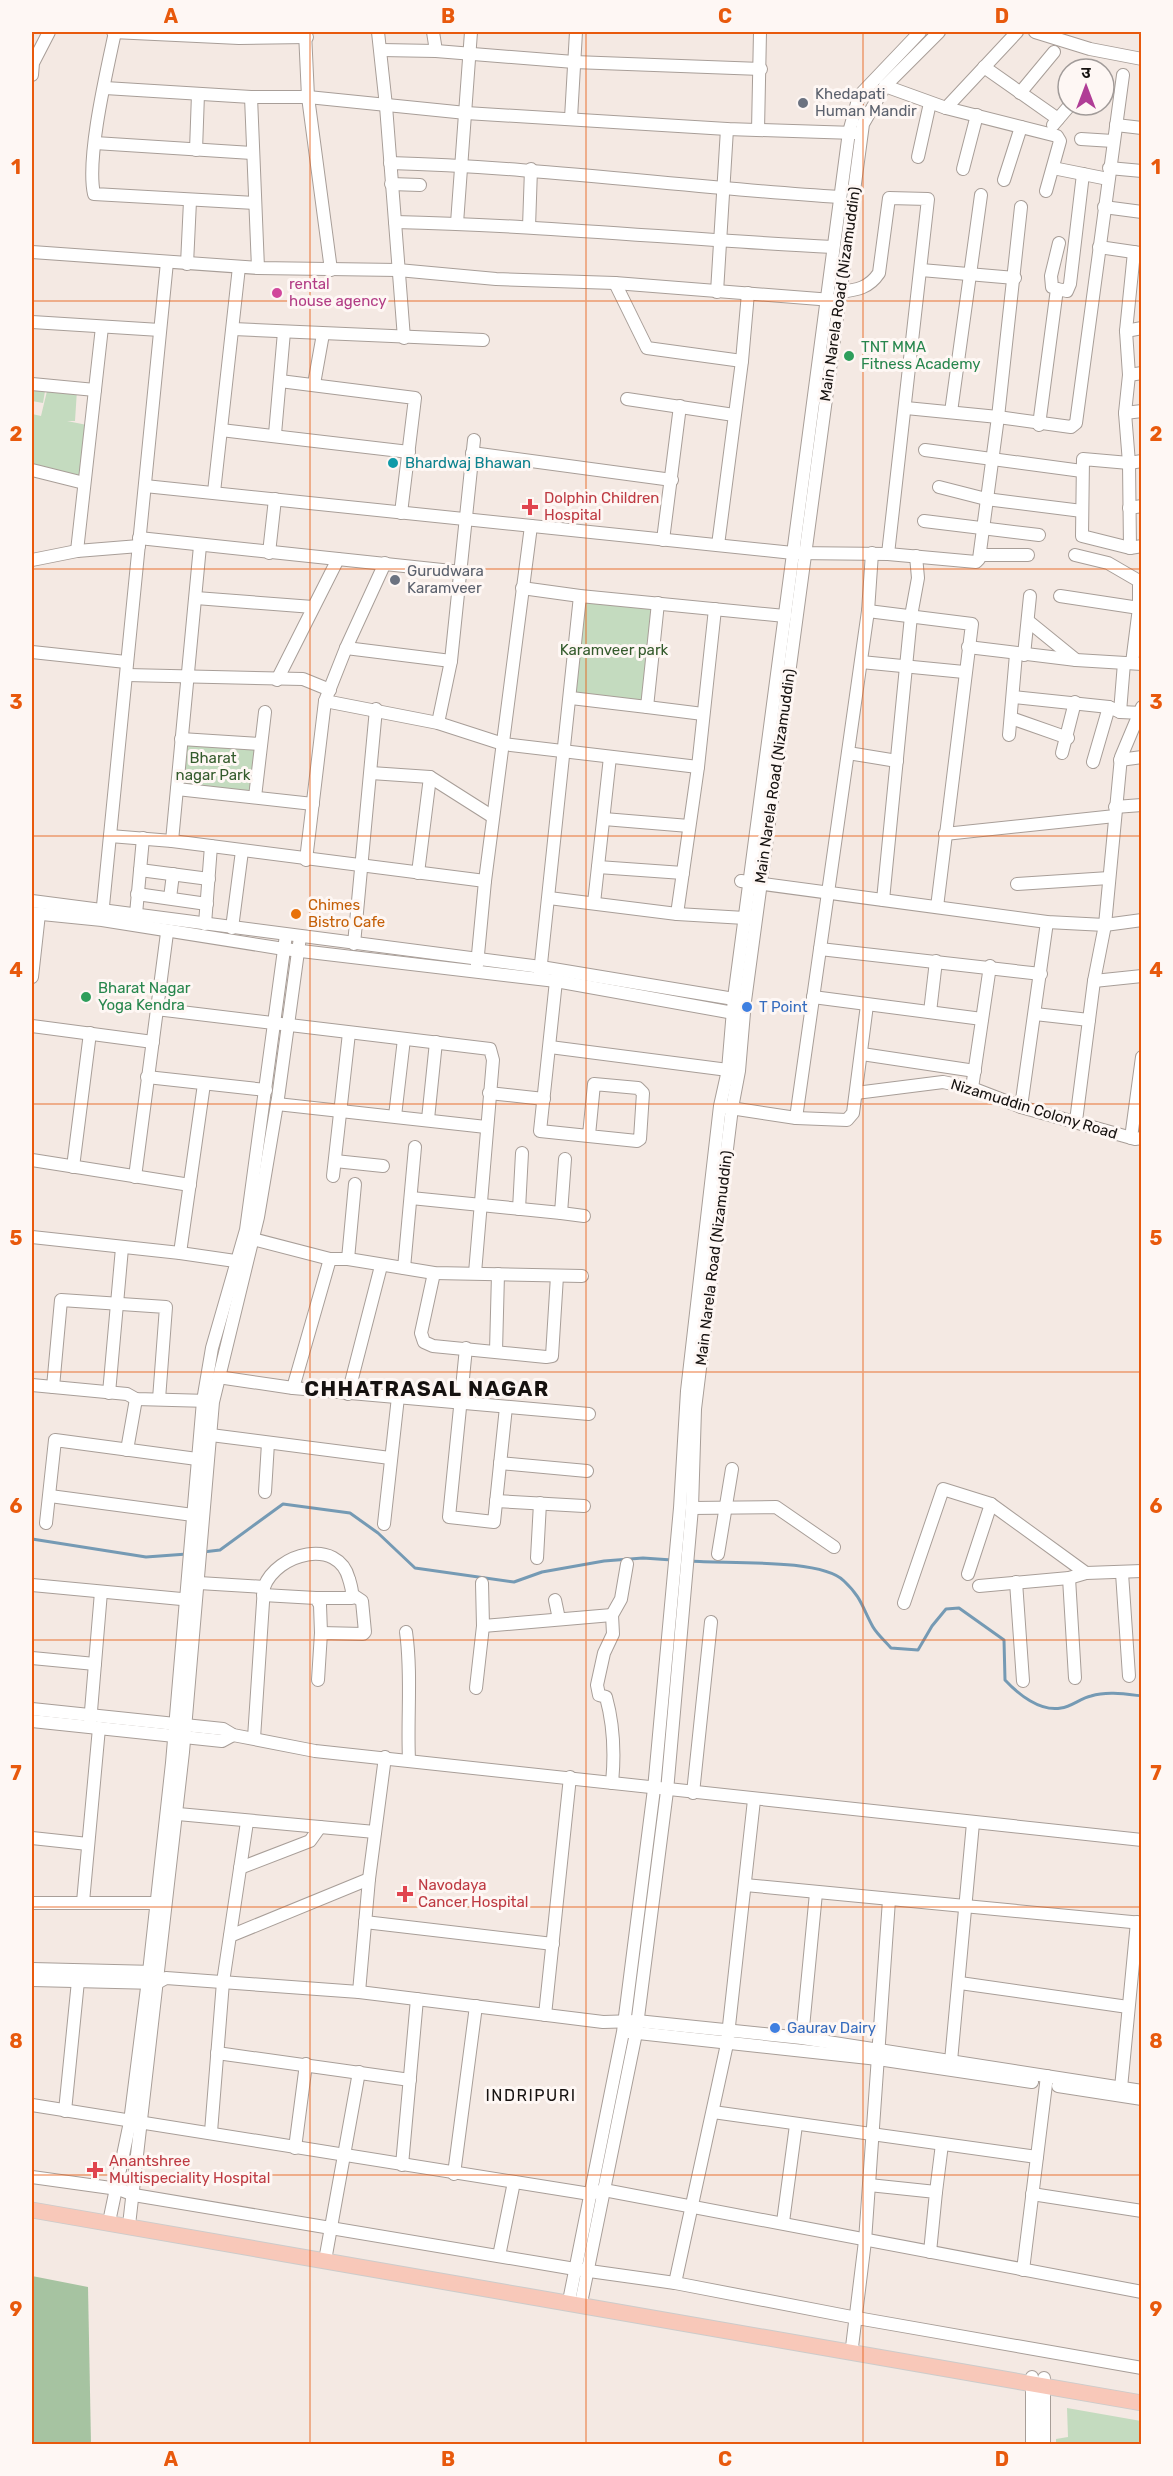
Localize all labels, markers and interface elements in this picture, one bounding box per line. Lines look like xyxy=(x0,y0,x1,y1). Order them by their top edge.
text: A xyxy=(164,4,179,28)
text: B xyxy=(441,4,455,28)
text: C xyxy=(718,4,732,28)
text: D xyxy=(995,4,1009,28)
north arrow xyxy=(1056,57,1116,117)
text: उ xyxy=(1081,63,1091,82)
place label: Khedapati Human Mandir xyxy=(815,85,917,120)
marker: Khedapati Human Mandir xyxy=(796,96,810,110)
text: 1 xyxy=(11,155,21,179)
text: 1 xyxy=(1151,155,1161,179)
street label: Main Narela Road (Nizamuddin) xyxy=(816,185,864,403)
place label: rental house agency xyxy=(289,275,387,310)
marker: rental house agency xyxy=(270,286,284,300)
place label: TNT MMA Fitness Academy xyxy=(861,338,981,373)
marker: TNT MMA Fitness Academy xyxy=(842,349,856,363)
text: 2 xyxy=(10,422,23,446)
text: 2 xyxy=(1150,422,1163,446)
place label: Bhardwaj Bhawan xyxy=(405,454,531,472)
marker: Bhardwaj Bhawan xyxy=(386,456,400,470)
place label: Dolphin Children Hospital xyxy=(544,489,659,524)
marker: Dolphin Children Hospital xyxy=(521,498,539,516)
place label: Gurudwara Karamveer xyxy=(407,562,484,597)
marker: Gurudwara Karamveer xyxy=(388,573,402,587)
park label: Karamveer park xyxy=(560,641,669,659)
street label: Main Narela Road (Nizamuddin) xyxy=(751,667,799,885)
text: 3 xyxy=(9,690,23,714)
text: 3 xyxy=(1149,690,1163,714)
park label: Bharat nagar Park xyxy=(176,749,251,784)
place label: Chimes Bistro Cafe xyxy=(308,896,385,931)
marker: Chimes Bistro Cafe xyxy=(289,907,303,921)
text: 4 xyxy=(9,958,23,982)
text: 4 xyxy=(1149,958,1163,982)
place label: Bharat Nagar Yoga Kendra xyxy=(98,979,191,1014)
marker: Bharat Nagar Yoga Kendra xyxy=(79,990,93,1004)
place label: T Point xyxy=(759,998,808,1016)
marker: T Point xyxy=(740,1000,754,1014)
street label: Nizamuddin Colony Road xyxy=(948,1075,1120,1143)
street label: Main Narela Road (Nizamuddin) xyxy=(692,1149,736,1367)
text: 5 xyxy=(10,1226,23,1250)
text: 5 xyxy=(1150,1226,1163,1250)
district label: CHHATRASAL NAGAR xyxy=(304,1376,550,1401)
text: 6 xyxy=(9,1494,23,1518)
text: 6 xyxy=(1149,1494,1163,1518)
text: 7 xyxy=(10,1761,22,1785)
text: 7 xyxy=(1150,1761,1162,1785)
place label: Navodaya Cancer Hospital xyxy=(418,1876,528,1911)
marker: Navodaya Cancer Hospital xyxy=(396,1885,414,1903)
place label: Gaurav Dairy xyxy=(787,2019,876,2037)
marker: Gaurav Dairy xyxy=(768,2021,782,2035)
text: 8 xyxy=(9,2029,23,2053)
text: 8 xyxy=(1149,2029,1163,2053)
district label: INDRIPURI xyxy=(485,2086,577,2105)
place label: Anantshree Multispeciality Hospital xyxy=(109,2152,270,2187)
marker: Anantshree Multispeciality Hospital xyxy=(86,2161,104,2179)
text: 9 xyxy=(10,2297,23,2321)
text: 9 xyxy=(1150,2297,1163,2321)
text: A xyxy=(164,2447,179,2471)
text: B xyxy=(441,2447,455,2471)
text: C xyxy=(718,2447,732,2471)
text: D xyxy=(995,2447,1009,2471)

